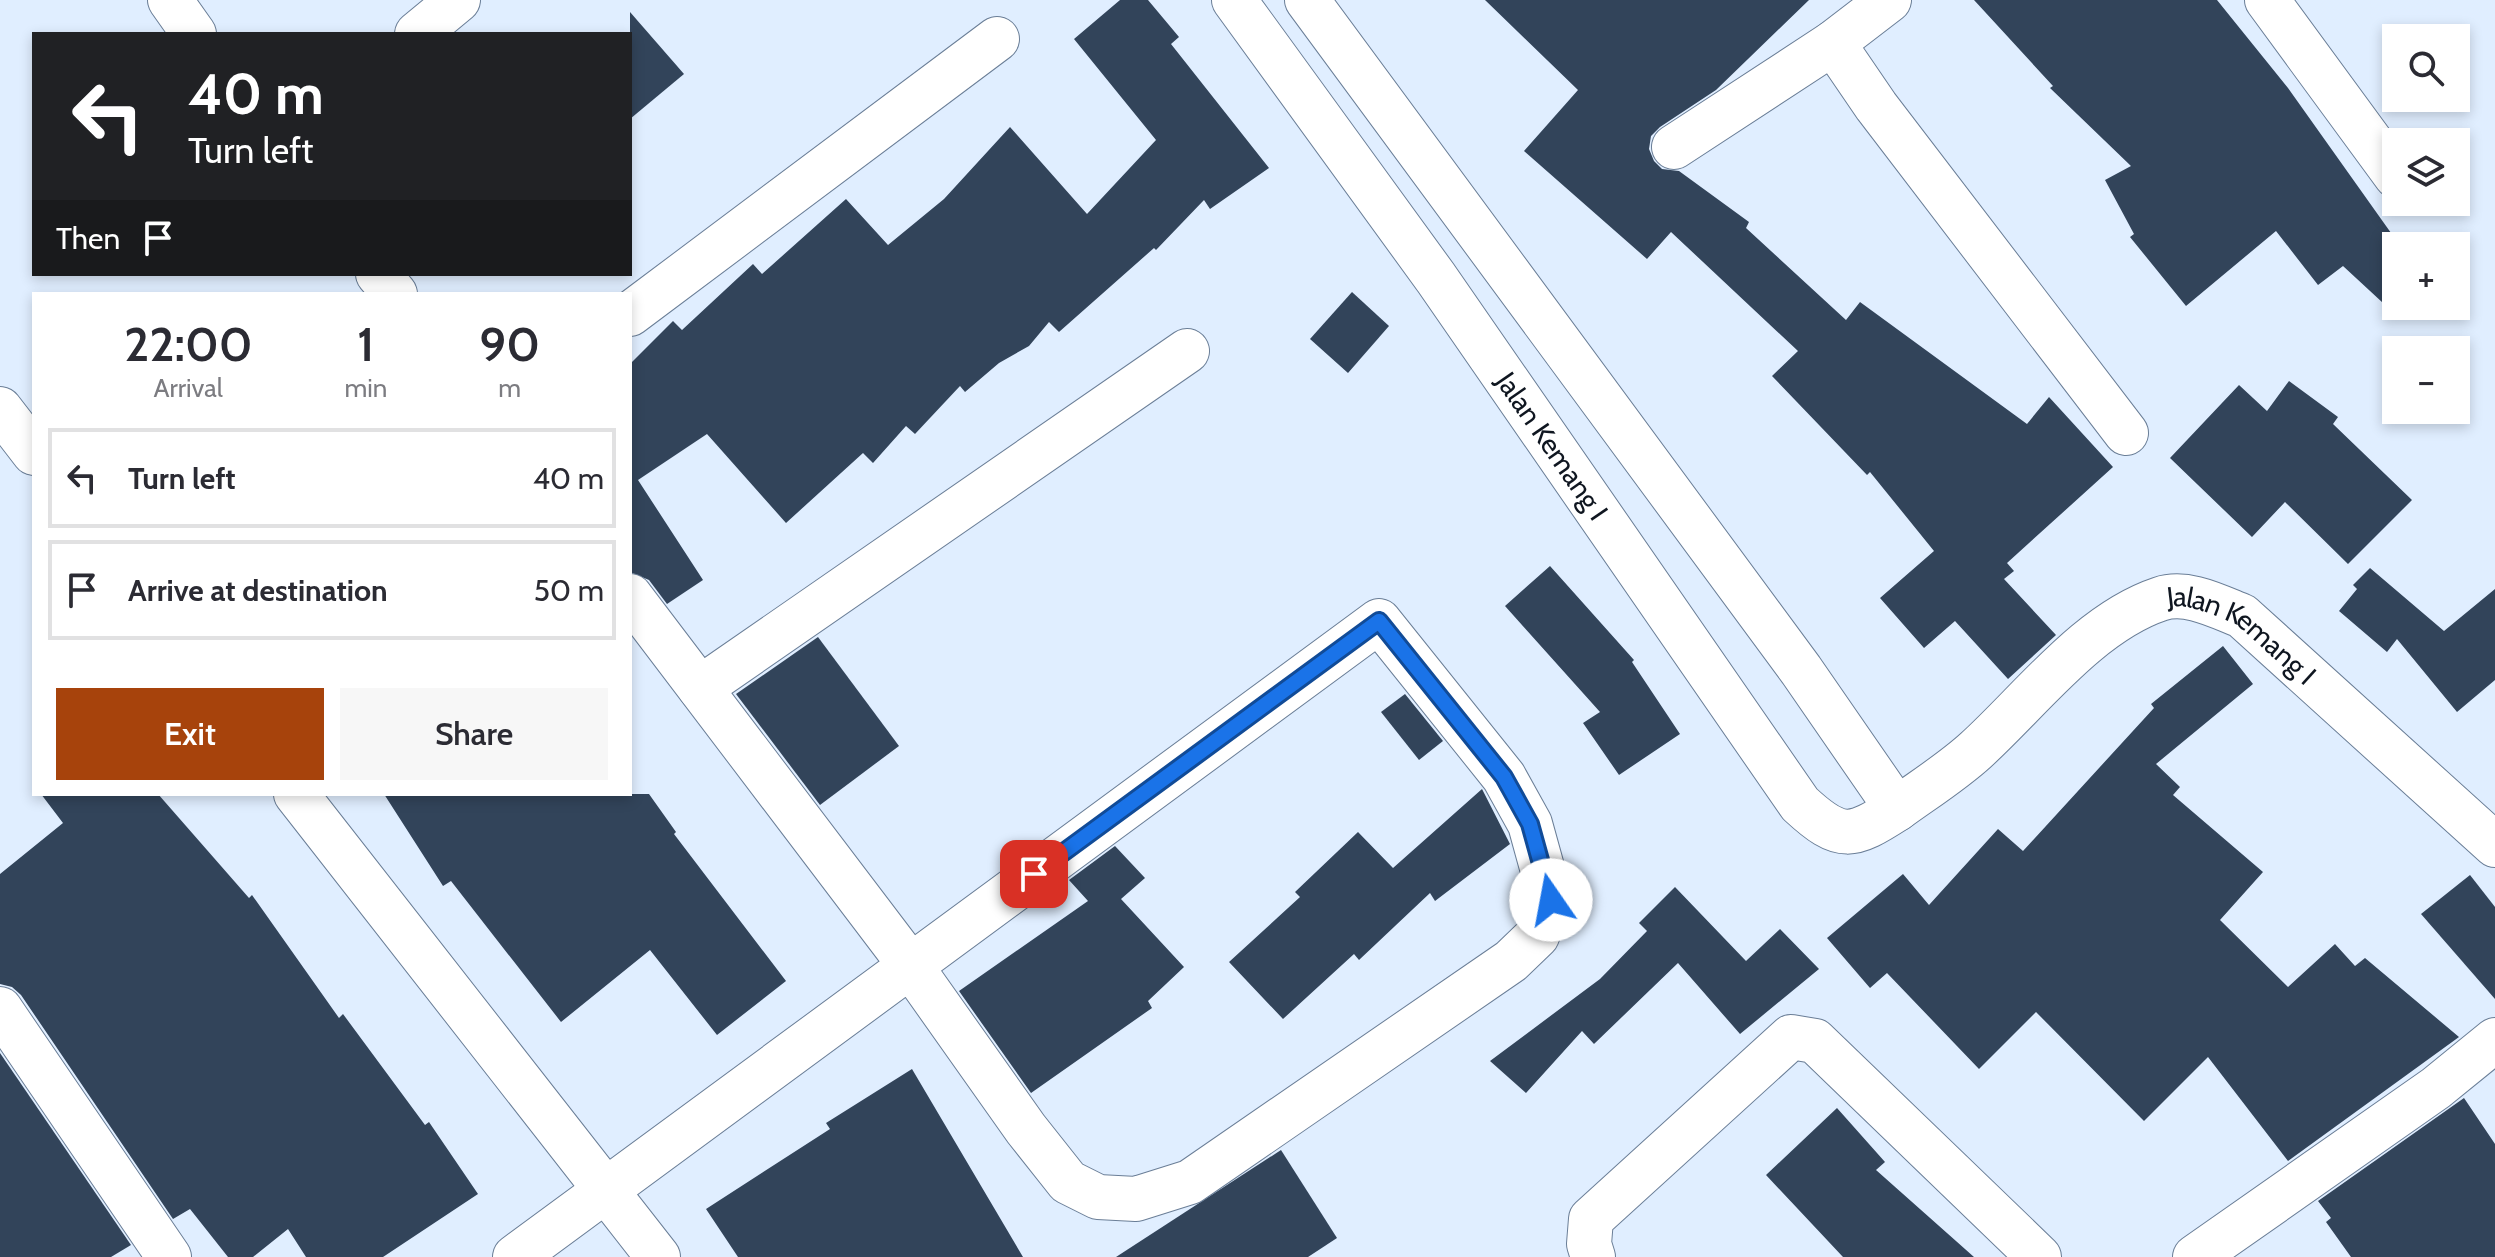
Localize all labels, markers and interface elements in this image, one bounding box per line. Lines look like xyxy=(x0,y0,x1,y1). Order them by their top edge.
map controls xyxy=(2382,24,2470,424)
button: search xyxy=(2382,24,2470,112)
text: 40 m xyxy=(188,60,324,128)
icon: left xyxy=(56,64,160,168)
text: Turn left xyxy=(188,128,313,172)
button: layers xyxy=(2382,128,2470,216)
icon: arrive xyxy=(136,216,180,260)
text: Then xyxy=(56,220,120,257)
button: + xyxy=(2382,232,2470,320)
text: 22:00 xyxy=(124,315,252,373)
text: 1 xyxy=(357,315,374,373)
text: 90 xyxy=(479,315,540,373)
button: − xyxy=(2382,336,2470,424)
street label: Jalan Kemang I xyxy=(1489,365,1615,527)
text: Arrival xyxy=(154,372,223,404)
text: min xyxy=(344,372,387,404)
text: m xyxy=(498,372,521,404)
icon: left xyxy=(60,456,104,500)
text: Turn left xyxy=(128,460,236,497)
text: 40 m xyxy=(533,460,604,497)
icon: arrive xyxy=(60,568,104,612)
text: Arrive at destination xyxy=(128,572,388,609)
text: 50 m xyxy=(534,572,604,609)
street label: Jalan Kemang I xyxy=(2164,579,2323,692)
button: Exit xyxy=(56,688,324,780)
button: Share xyxy=(340,688,608,780)
pin xyxy=(1000,840,1068,908)
icon: arrive xyxy=(1012,852,1056,896)
position arrow xyxy=(1509,858,1593,942)

